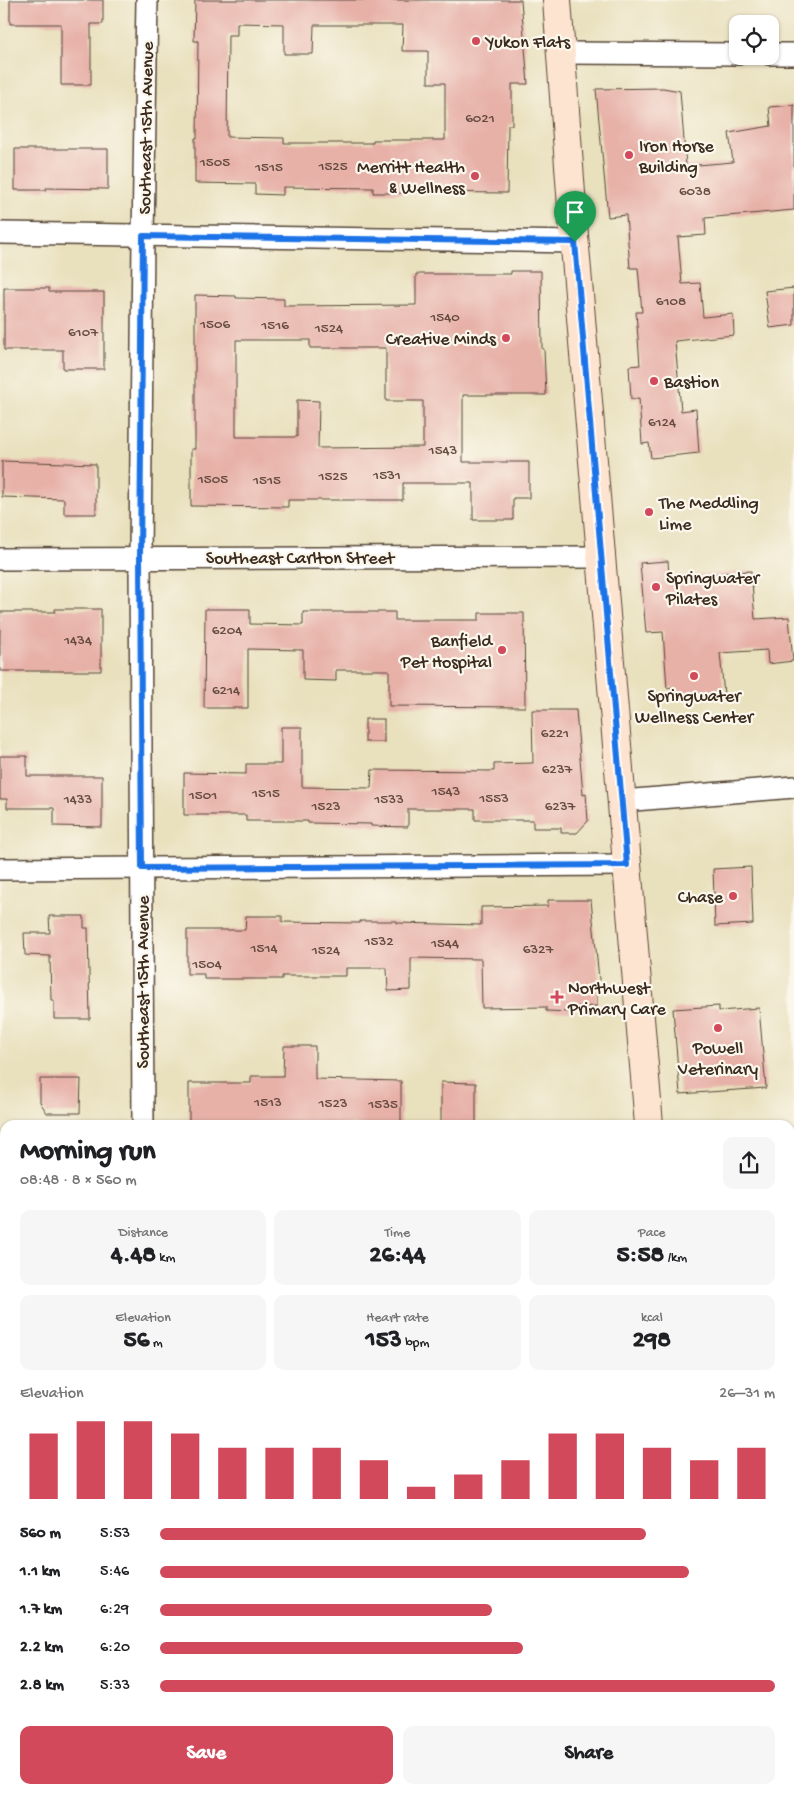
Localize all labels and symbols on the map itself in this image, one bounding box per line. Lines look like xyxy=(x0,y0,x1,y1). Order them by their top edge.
place label: Yukon Flats xyxy=(484,33,572,54)
marker: Yukon Flats xyxy=(470,35,482,47)
street label: Southeast 15th Avenue xyxy=(135,41,160,215)
house number: 6021 xyxy=(465,110,495,128)
place label: Iron Horse Building xyxy=(638,137,714,179)
marker: Iron Horse Building xyxy=(623,149,635,161)
house number: 1505 xyxy=(199,154,230,172)
house number: 1525 xyxy=(317,158,348,176)
place label: Merritt Health & Wellness xyxy=(357,158,466,200)
house number: 1515 xyxy=(254,159,283,177)
marker: Merritt Health & Wellness xyxy=(469,170,481,182)
house number: 6038 xyxy=(679,183,711,201)
pin xyxy=(554,191,596,242)
house number: 6108 xyxy=(656,293,686,311)
house number: 1540 xyxy=(429,309,460,327)
house number: 1506 xyxy=(199,316,230,334)
house number: 1516 xyxy=(260,317,289,335)
house number: 1524 xyxy=(314,320,343,338)
house number: 6107 xyxy=(68,324,99,342)
place label: Creative Minds xyxy=(386,330,497,351)
marker: Creative Minds xyxy=(500,332,512,344)
place label: Bastion xyxy=(663,373,719,394)
marker: Bastion xyxy=(648,375,660,387)
house number: 6124 xyxy=(648,414,676,432)
house number: 1543 xyxy=(428,442,458,460)
house number: 1531 xyxy=(372,467,401,485)
house number: 1525 xyxy=(317,468,348,486)
house number: 1505 xyxy=(197,471,228,489)
house number: 1515 xyxy=(252,472,281,490)
place label: The Meddling Lime xyxy=(658,494,759,536)
marker: The Meddling Lime xyxy=(643,506,655,518)
street label: Southeast Carlton Street xyxy=(206,549,396,570)
place label: Springwater Pilates xyxy=(665,569,761,611)
marker: Springwater Pilates xyxy=(650,581,662,593)
house number: 6204 xyxy=(212,622,242,640)
house number: 1434 xyxy=(63,632,92,650)
place label: Banfield Pet Hospital xyxy=(400,632,493,674)
marker: Banfield Pet Hospital xyxy=(496,644,508,656)
marker: Springwater Wellness Center xyxy=(688,670,700,682)
house number: 6214 xyxy=(212,682,240,700)
place label: Springwater Wellness Center xyxy=(635,687,755,729)
house number: 6221 xyxy=(541,725,569,743)
house number: 6237 xyxy=(542,761,573,779)
house number: 1543 xyxy=(431,783,461,801)
house number: 1515 xyxy=(251,785,280,803)
house number: 1501 xyxy=(188,787,217,805)
house number: 1553 xyxy=(478,790,509,808)
house number: 1433 xyxy=(63,791,93,809)
house number: 1533 xyxy=(373,791,404,809)
house number: 1523 xyxy=(310,798,341,816)
house number: 6237 xyxy=(545,798,576,816)
place label: Chase xyxy=(678,888,724,909)
marker: Chase xyxy=(727,890,739,902)
street label: Southeast 15th Avenue xyxy=(134,895,155,1068)
house number: 1532 xyxy=(363,933,394,951)
house number: 1544 xyxy=(430,935,459,953)
house number: 1514 xyxy=(249,940,278,958)
house number: 6327 xyxy=(523,941,554,959)
house number: 1524 xyxy=(311,942,340,960)
house number: 1504 xyxy=(191,956,222,974)
place label: Northwest Primary Care xyxy=(567,979,667,1021)
marker: Northwest Primary Care xyxy=(550,990,564,1004)
marker: Powell Veterinary xyxy=(712,1022,724,1034)
place label: Powell Veterinary xyxy=(677,1039,758,1081)
house number: 1513 xyxy=(253,1094,282,1112)
house number: 1523 xyxy=(317,1095,348,1113)
house number: 1535 xyxy=(367,1096,398,1114)

